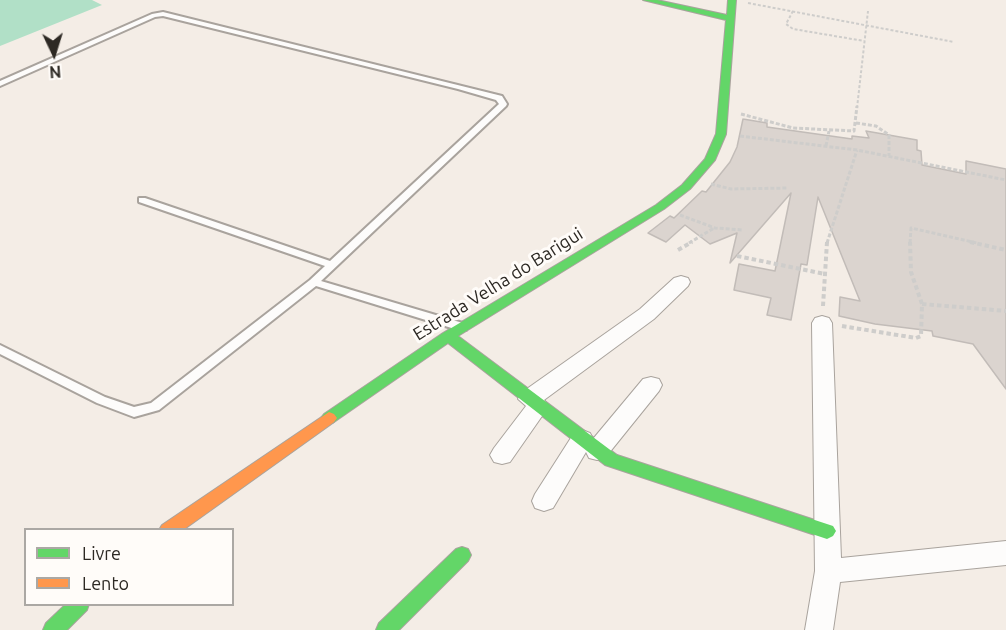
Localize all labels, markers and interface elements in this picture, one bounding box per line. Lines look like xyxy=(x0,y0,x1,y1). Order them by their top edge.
north arrow xyxy=(24,24,84,84)
text: N xyxy=(49,63,62,81)
street label: Estrada Velha do Barigui xyxy=(409,223,587,345)
legend xyxy=(24,528,234,606)
text: Livre xyxy=(82,543,121,563)
text: Lento xyxy=(82,573,129,593)

